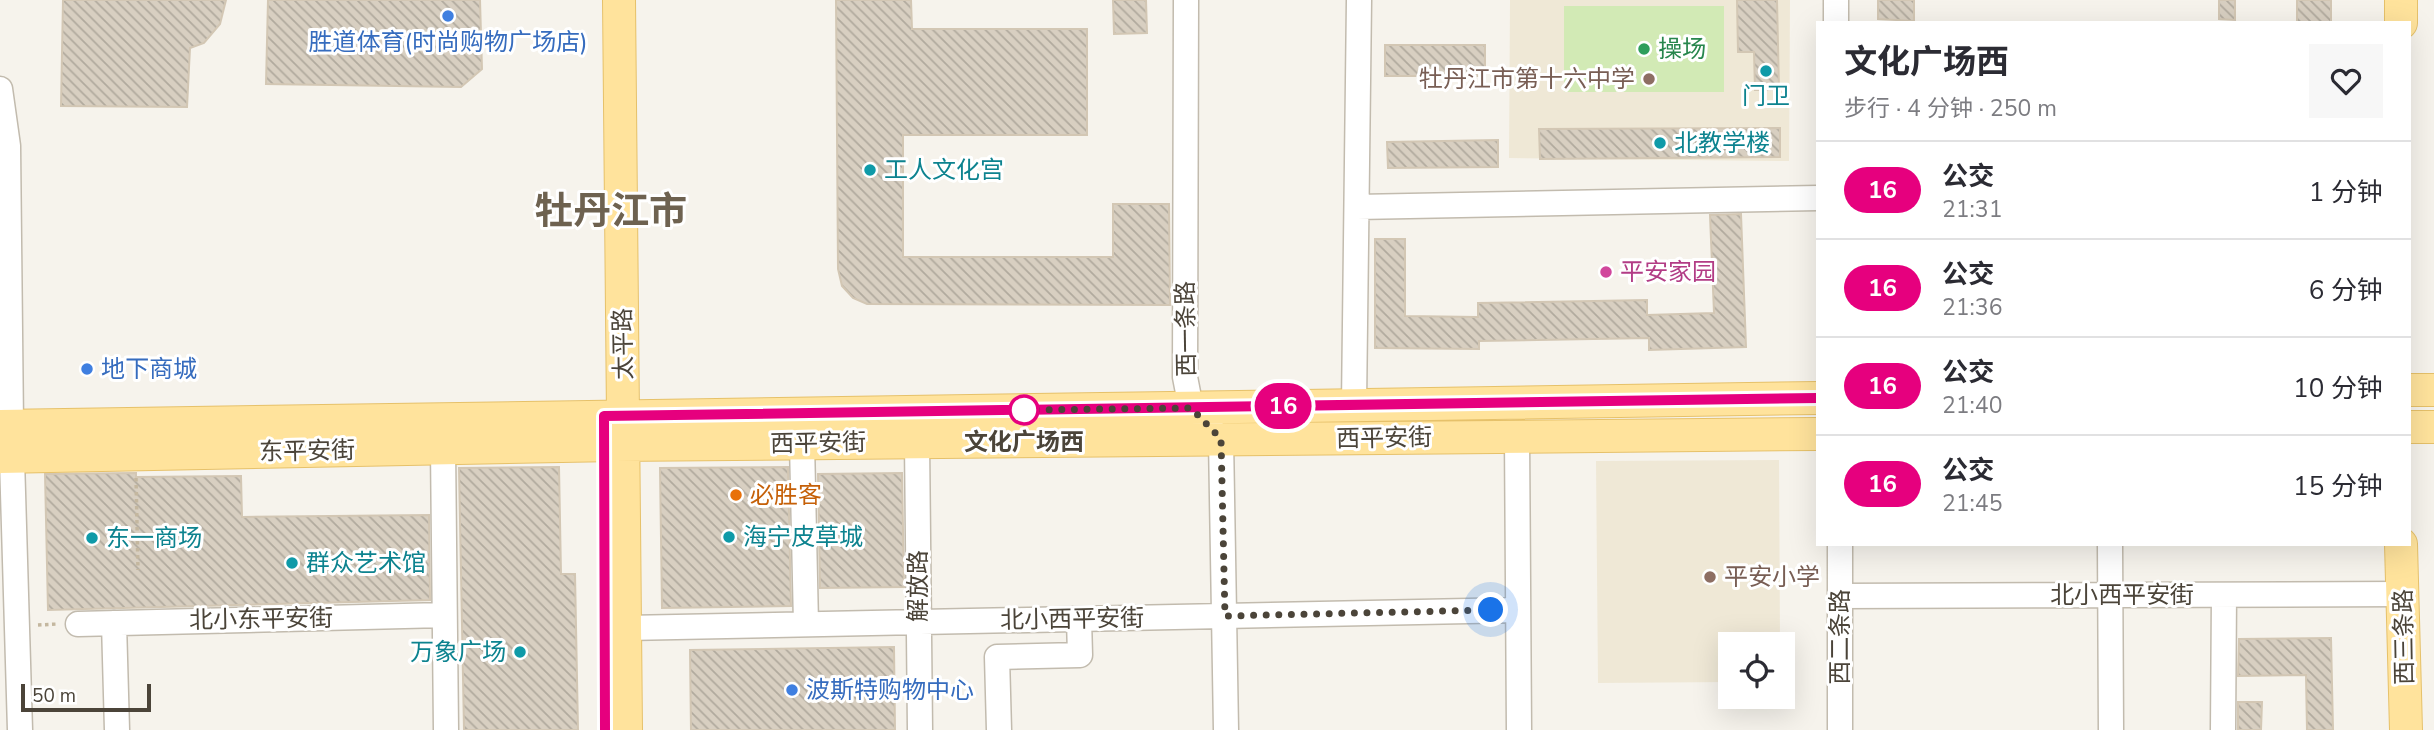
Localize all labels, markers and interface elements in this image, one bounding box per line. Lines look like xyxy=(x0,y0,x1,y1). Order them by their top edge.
marker: 胜道体育(时尚购物广场店) xyxy=(440,8,456,24)
place label: 胜道体育(时尚购物广场店) xyxy=(308,26,588,58)
place label: 操场 xyxy=(1658,33,1706,65)
text: 文化广场西 xyxy=(1844,40,2009,85)
marker: 操场 xyxy=(1636,41,1652,57)
button: heart xyxy=(2309,44,2383,118)
place label: 牡丹江市第十六中学 xyxy=(1419,63,1635,95)
marker: 门卫 xyxy=(1758,63,1774,79)
marker: 牡丹江市第十六中学 xyxy=(1641,71,1657,87)
place label: 门卫 xyxy=(1742,80,1790,112)
text: 步行 · 4 分钟 · 250 m xyxy=(1844,93,2057,124)
place label: 北教学楼 xyxy=(1674,127,1770,159)
marker: 北教学楼 xyxy=(1652,135,1668,151)
place label: 工人文化宫 xyxy=(884,154,1004,186)
text: 公交 xyxy=(1942,159,1994,194)
marker: 工人文化宫 xyxy=(862,162,878,178)
text: 16 xyxy=(1868,174,1897,206)
text: 1 分钟 xyxy=(2309,175,2383,210)
district label: 牡丹江市 xyxy=(535,186,687,237)
text: 21:31 xyxy=(1942,194,2002,225)
place label: 平安家园 xyxy=(1620,256,1716,288)
text: 公交 xyxy=(1942,257,1994,292)
marker: 平安家园 xyxy=(1598,264,1614,280)
text: 16 xyxy=(1868,272,1897,304)
text: 6 分钟 xyxy=(2309,273,2383,308)
street label: 西一条路 xyxy=(1169,281,1203,377)
text: 21:36 xyxy=(1942,292,2002,323)
street label: 太平路 xyxy=(606,308,640,380)
place label: 地下商城 xyxy=(101,353,197,385)
text: 公交 xyxy=(1942,355,1994,390)
marker: 地下商城 xyxy=(79,361,95,377)
text: 16 xyxy=(1868,370,1897,402)
text: 10 分钟 xyxy=(2293,371,2383,406)
line badge: 16 xyxy=(1252,383,1314,429)
text: 16 xyxy=(1269,390,1297,422)
text: 21:40 xyxy=(1942,390,2002,421)
marker: 文化广场西 xyxy=(1009,395,1039,425)
street label: 西平安街 xyxy=(1336,421,1432,455)
street label: 西平安街 xyxy=(770,426,866,460)
place label: 文化广场西 xyxy=(964,426,1084,458)
street label: 东平安街 xyxy=(259,434,355,468)
text: 公交 xyxy=(1942,453,1994,488)
text: 16 xyxy=(1868,468,1897,500)
text: 15 分钟 xyxy=(2293,469,2383,504)
place label: 必胜客 xyxy=(750,479,822,511)
marker: 必胜客 xyxy=(728,487,744,503)
text: 21:45 xyxy=(1942,488,2002,519)
place label: 海宁皮草城 xyxy=(743,521,863,553)
place label: 东一商场 xyxy=(106,522,202,554)
marker: 海宁皮草城 xyxy=(721,529,737,545)
marker: 东一商场 xyxy=(84,530,100,546)
place label: 群众艺术馆 xyxy=(306,547,426,579)
street label: 解放路 xyxy=(902,550,934,622)
marker: 群众艺术馆 xyxy=(284,555,300,571)
place label: 平安小学 xyxy=(1724,561,1820,593)
marker: 平安小学 xyxy=(1702,569,1718,585)
street label: 北小西平安街 xyxy=(2050,579,2194,611)
street label: 西二条路 xyxy=(1824,589,1856,685)
street label: 西三条路 xyxy=(2387,589,2421,685)
your location xyxy=(1473,592,1508,627)
street label: 北小东平安街 xyxy=(189,602,333,636)
street label: 北小西平安街 xyxy=(1000,602,1144,636)
map controls xyxy=(1718,632,1795,709)
button: locate xyxy=(1718,632,1795,709)
place label: 万象广场 xyxy=(410,636,506,668)
marker: 万象广场 xyxy=(512,644,528,660)
place label: 波斯特购物中心 xyxy=(806,674,974,706)
scale bar xyxy=(21,681,150,713)
marker: 波斯特购物中心 xyxy=(784,682,800,698)
text: 50 m xyxy=(32,683,76,709)

